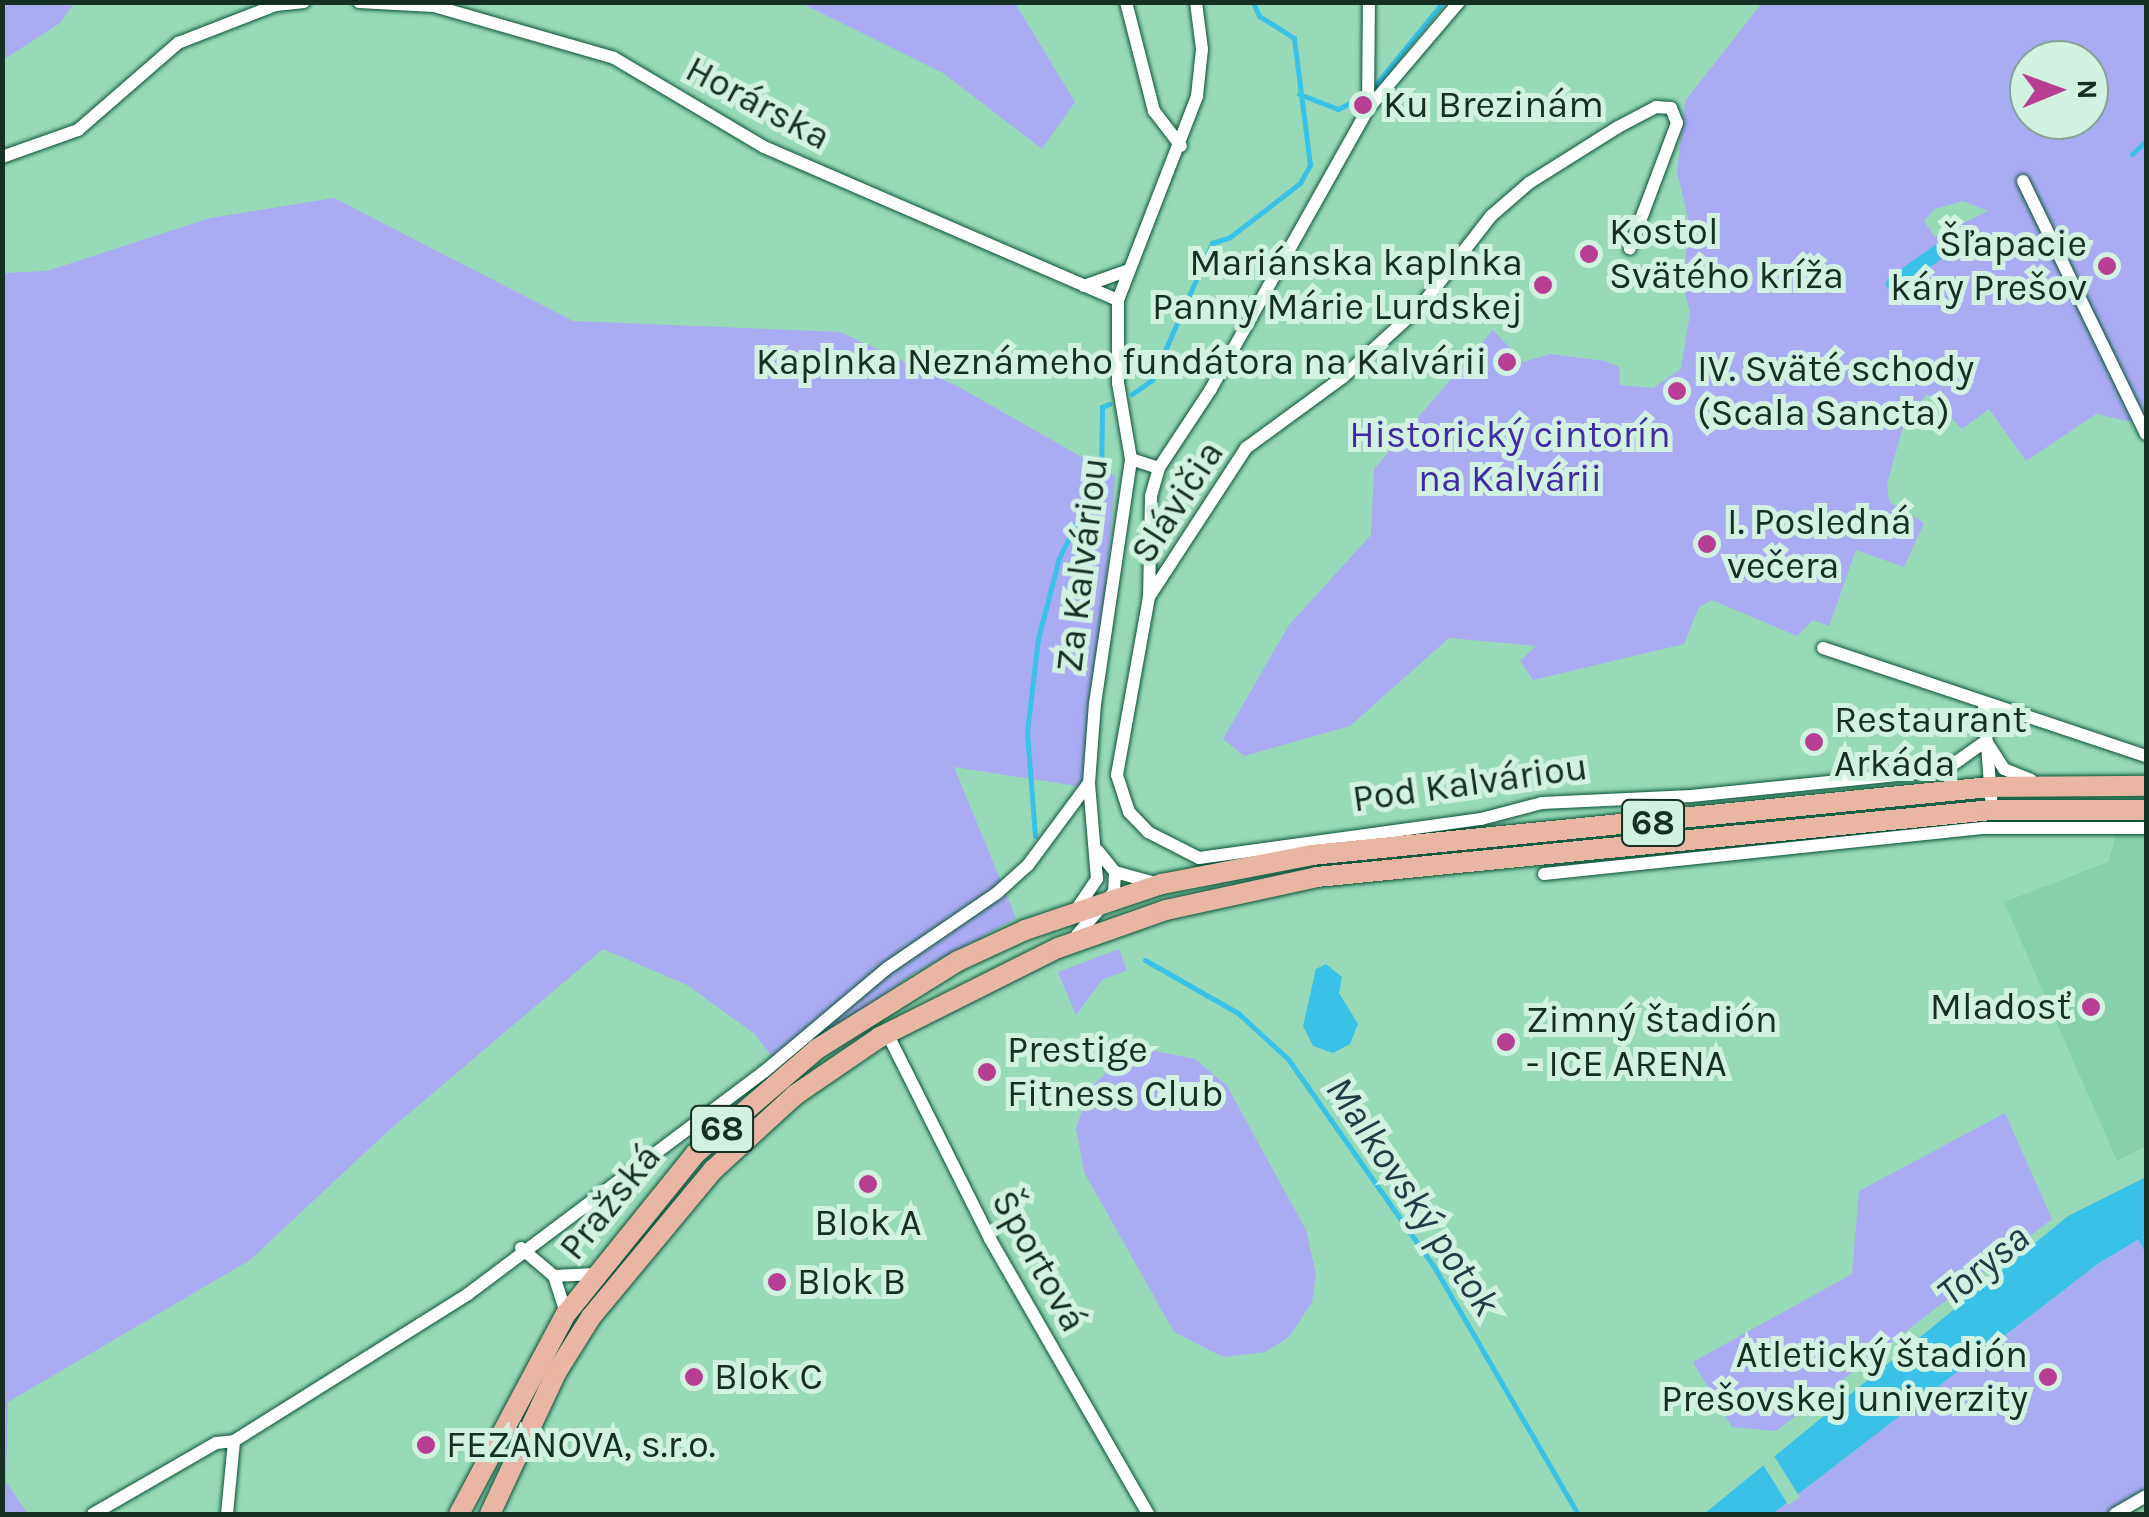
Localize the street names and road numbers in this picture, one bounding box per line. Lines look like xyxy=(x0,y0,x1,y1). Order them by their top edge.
street label: Horárska xyxy=(678,46,838,160)
street label: Slávičia xyxy=(1121,432,1233,572)
street label: Za Kalváriou xyxy=(1046,455,1118,675)
street label: Pod Kalváriou xyxy=(1350,744,1590,822)
road number: 68 xyxy=(1620,793,1686,853)
road number: 68 xyxy=(690,1099,754,1159)
street label: Pražská xyxy=(549,1135,671,1269)
street label: Športová xyxy=(982,1182,1096,1340)

